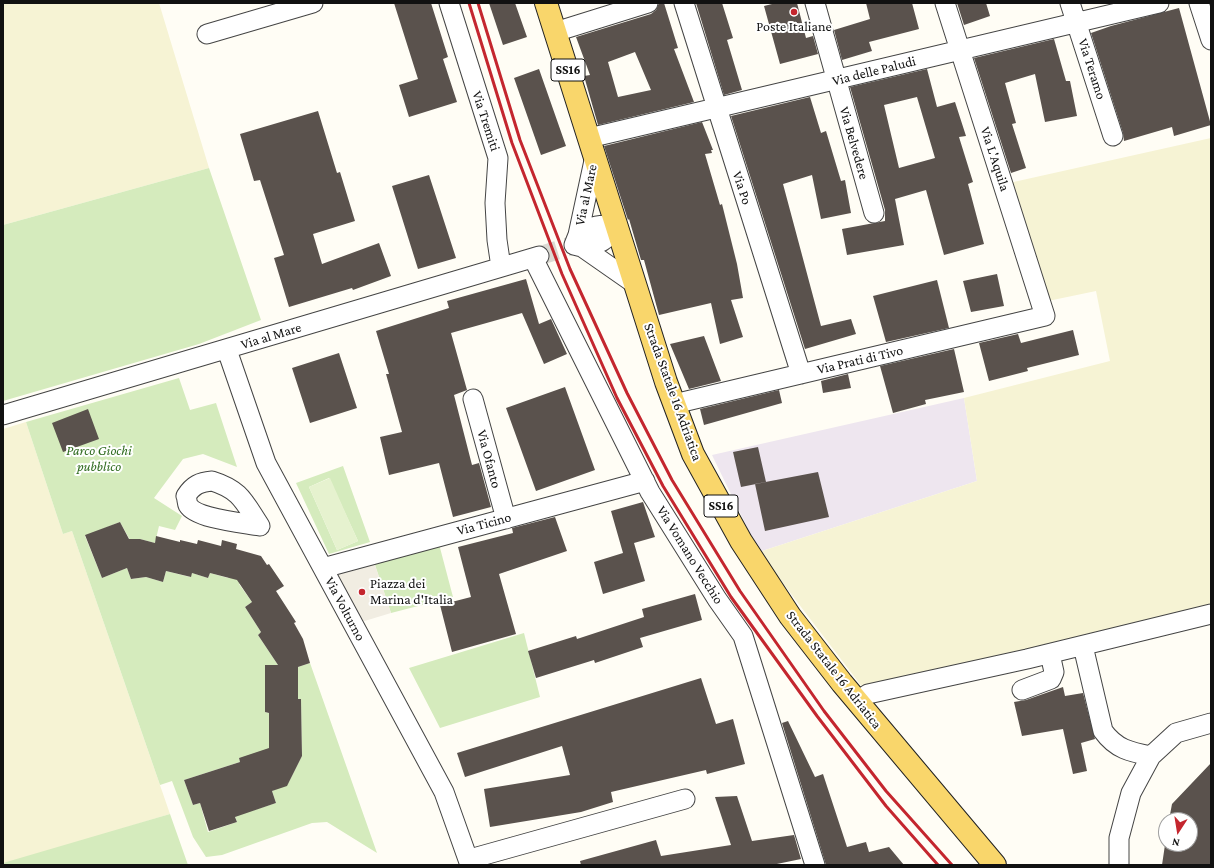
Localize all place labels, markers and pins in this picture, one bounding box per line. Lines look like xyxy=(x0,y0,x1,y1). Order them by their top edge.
marker: Poste Italiane xyxy=(789,7,799,17)
place label: Poste Italiane xyxy=(756,19,832,35)
place label: Piazza dei Marina d'Italia xyxy=(370,576,453,608)
marker: Piazza dei Marina d'Italia xyxy=(357,587,367,597)

